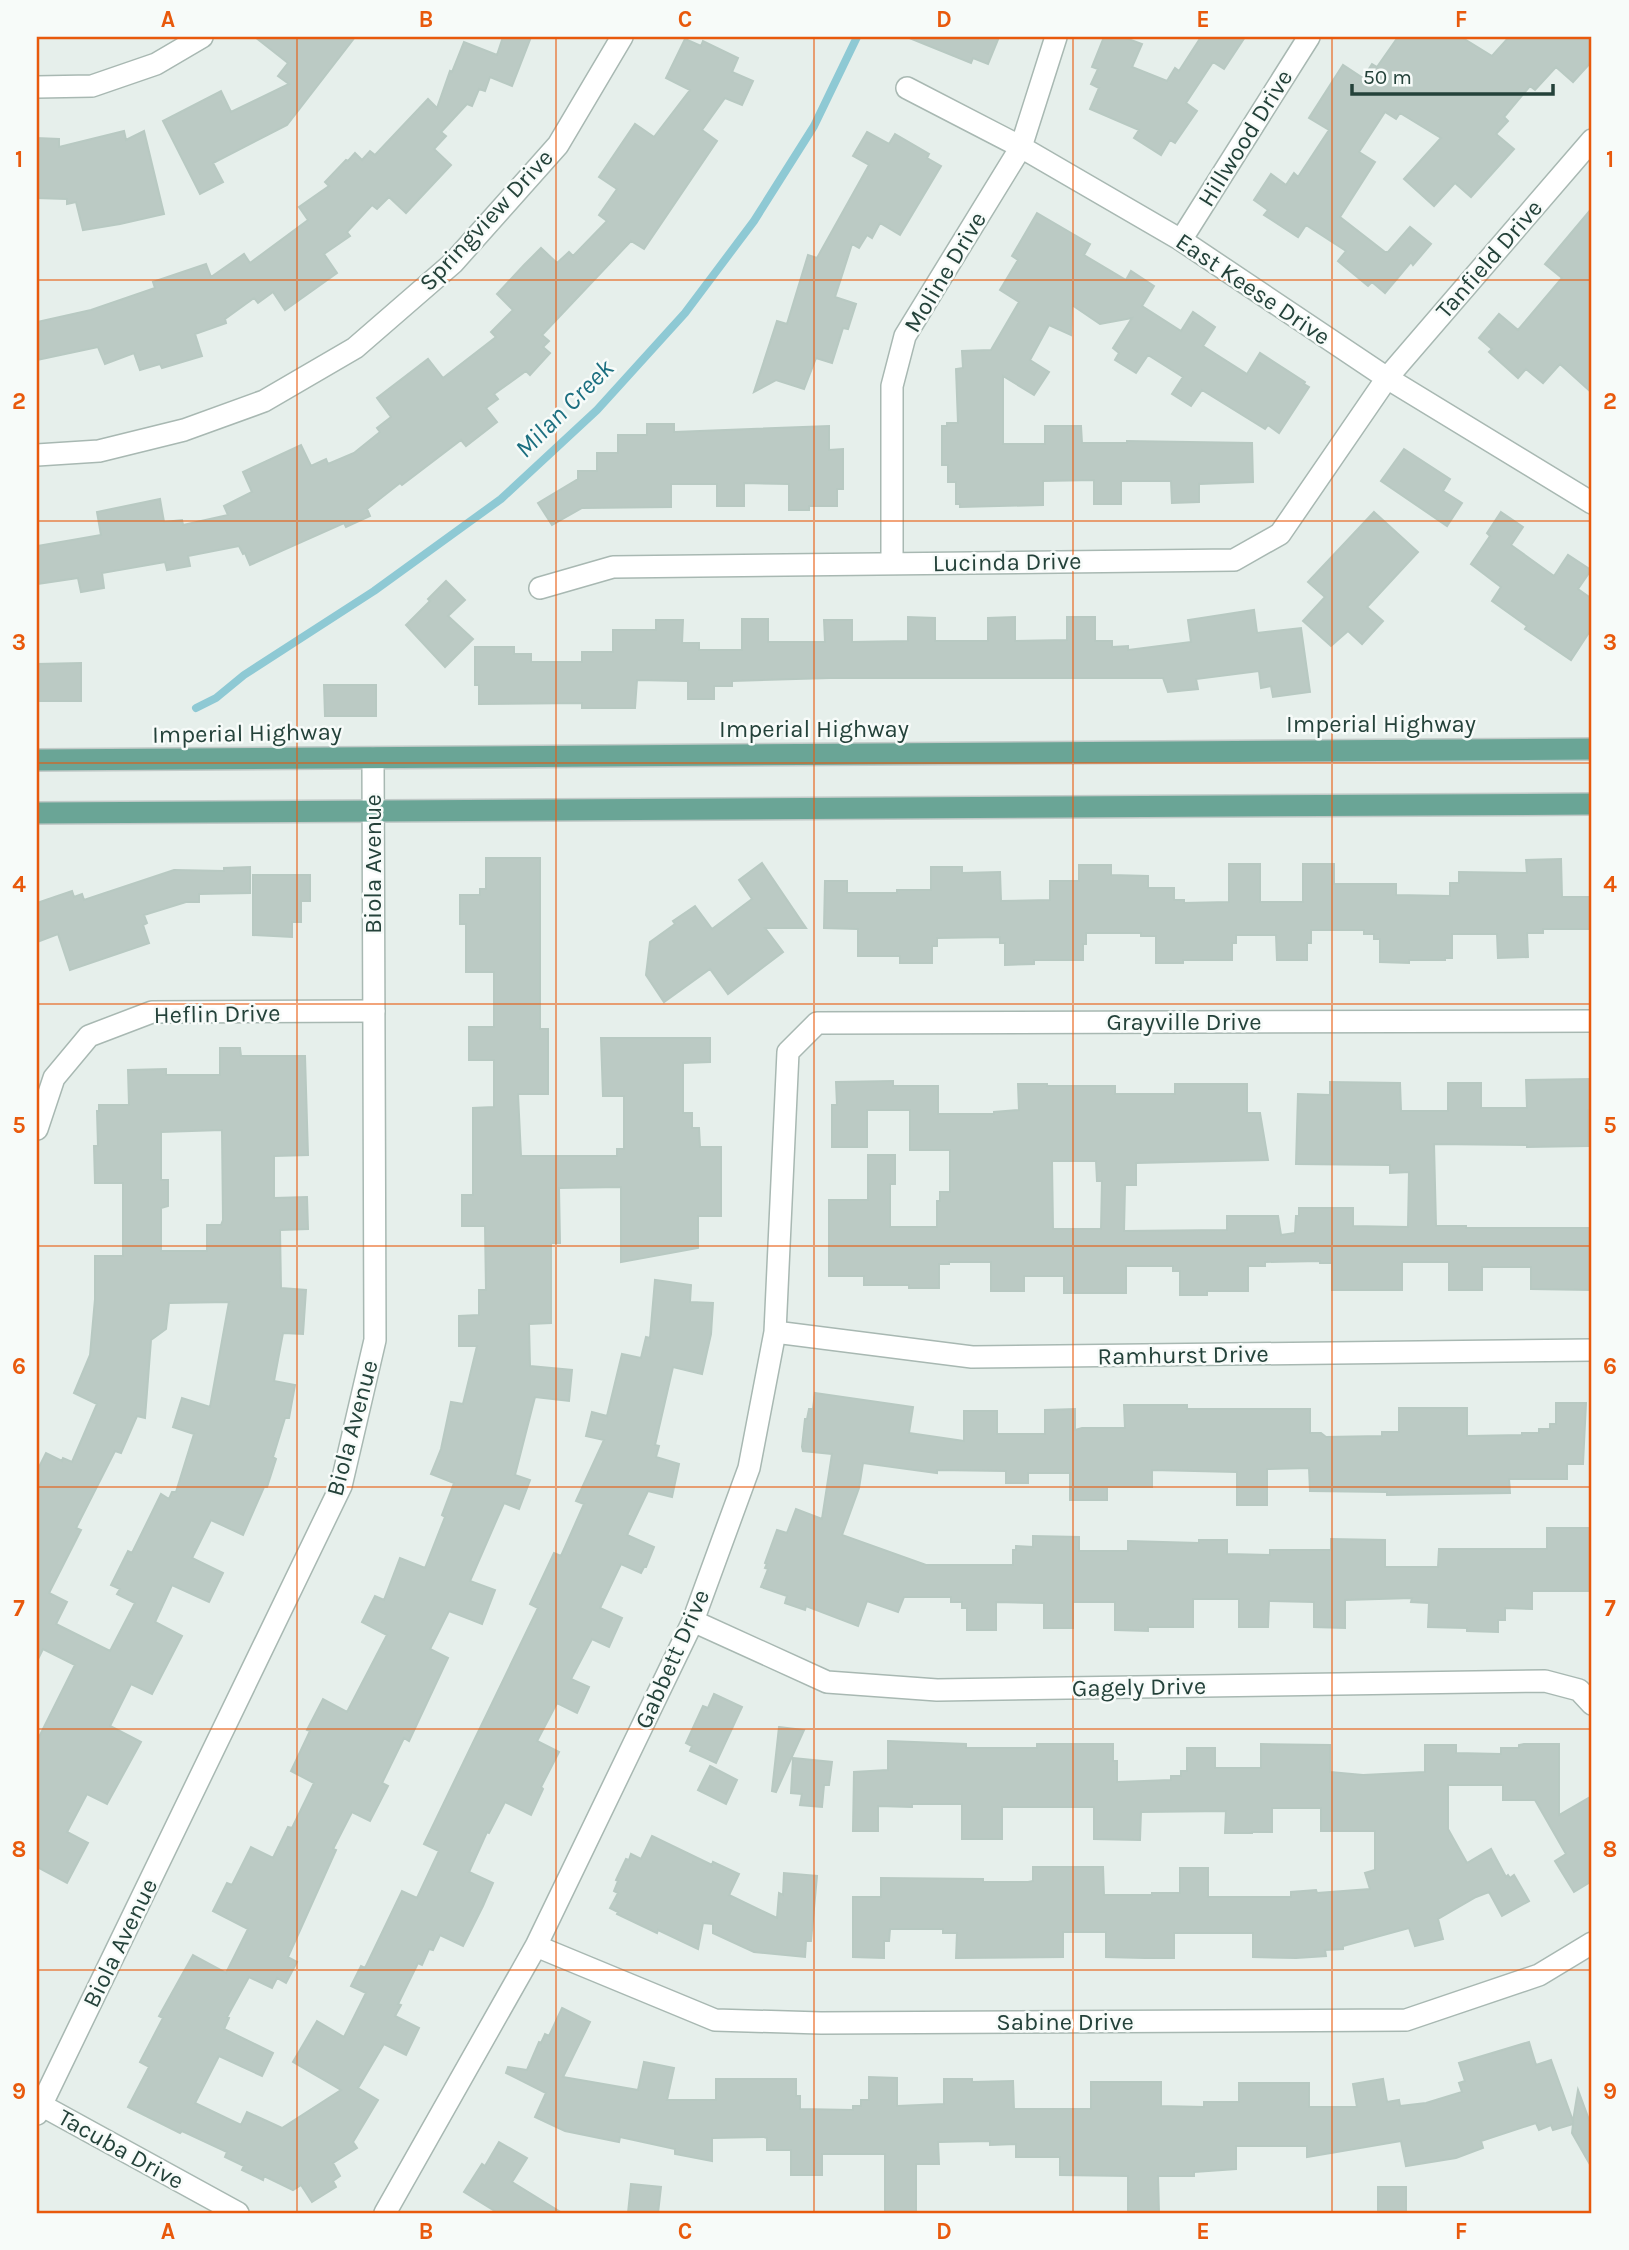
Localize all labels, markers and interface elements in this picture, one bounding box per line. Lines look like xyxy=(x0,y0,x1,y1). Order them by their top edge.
text: A xyxy=(161,6,175,33)
text: B xyxy=(419,6,433,33)
text: C xyxy=(678,6,692,33)
text: D xyxy=(936,6,952,33)
text: E xyxy=(1196,6,1210,33)
text: F xyxy=(1455,6,1467,33)
scale bar xyxy=(1352,52,1554,96)
street label: Hillwood Drive xyxy=(1192,64,1298,212)
text: 50 m xyxy=(1363,65,1412,89)
street label: Springview Drive xyxy=(413,144,559,296)
text: 1 xyxy=(15,146,23,173)
text: 1 xyxy=(1606,146,1614,173)
street label: Tanfield Drive xyxy=(1430,194,1548,324)
street label: Moline Drive xyxy=(898,207,992,337)
street label: East Keese Drive xyxy=(1171,227,1335,351)
water label: Milan Creek xyxy=(509,352,621,464)
text: 2 xyxy=(12,388,26,415)
text: 2 xyxy=(1603,388,1617,415)
street label: Lucinda Drive xyxy=(932,547,1082,577)
text: 3 xyxy=(12,629,26,656)
text: 3 xyxy=(1603,629,1617,656)
street label: Imperial Highway xyxy=(1286,710,1476,738)
street label: Imperial Highway xyxy=(719,715,909,743)
street label: Imperial Highway xyxy=(152,717,342,749)
street label: Biola Avenue xyxy=(359,794,387,934)
text: 4 xyxy=(12,871,26,898)
text: 4 xyxy=(1603,871,1617,898)
street label: Heflin Drive xyxy=(153,999,281,1029)
street label: Grayville Drive xyxy=(1106,1008,1262,1036)
text: 5 xyxy=(12,1112,26,1139)
text: 5 xyxy=(1603,1112,1617,1139)
street label: Ramhurst Drive xyxy=(1097,1340,1269,1370)
text: 6 xyxy=(12,1353,26,1380)
text: 6 xyxy=(1603,1353,1617,1380)
street label: Biola Avenue xyxy=(320,1357,384,1499)
street label: Gabbett Drive xyxy=(629,1585,715,1733)
text: 7 xyxy=(13,1595,25,1622)
text: 7 xyxy=(1604,1595,1616,1622)
street label: Gagely Drive xyxy=(1072,1672,1206,1702)
text: 8 xyxy=(12,1836,26,1863)
text: 8 xyxy=(1603,1836,1617,1863)
street label: Biola Avenue xyxy=(77,1874,163,2012)
street label: Sabine Drive xyxy=(996,2008,1134,2036)
text: 9 xyxy=(12,2078,26,2105)
text: 9 xyxy=(1603,2078,1617,2105)
street label: Tacuba Drive xyxy=(53,2103,189,2195)
text: A xyxy=(161,2218,175,2245)
text: B xyxy=(419,2218,433,2245)
text: C xyxy=(678,2218,692,2245)
text: D xyxy=(936,2218,952,2245)
text: E xyxy=(1196,2218,1210,2245)
text: F xyxy=(1455,2218,1467,2245)

